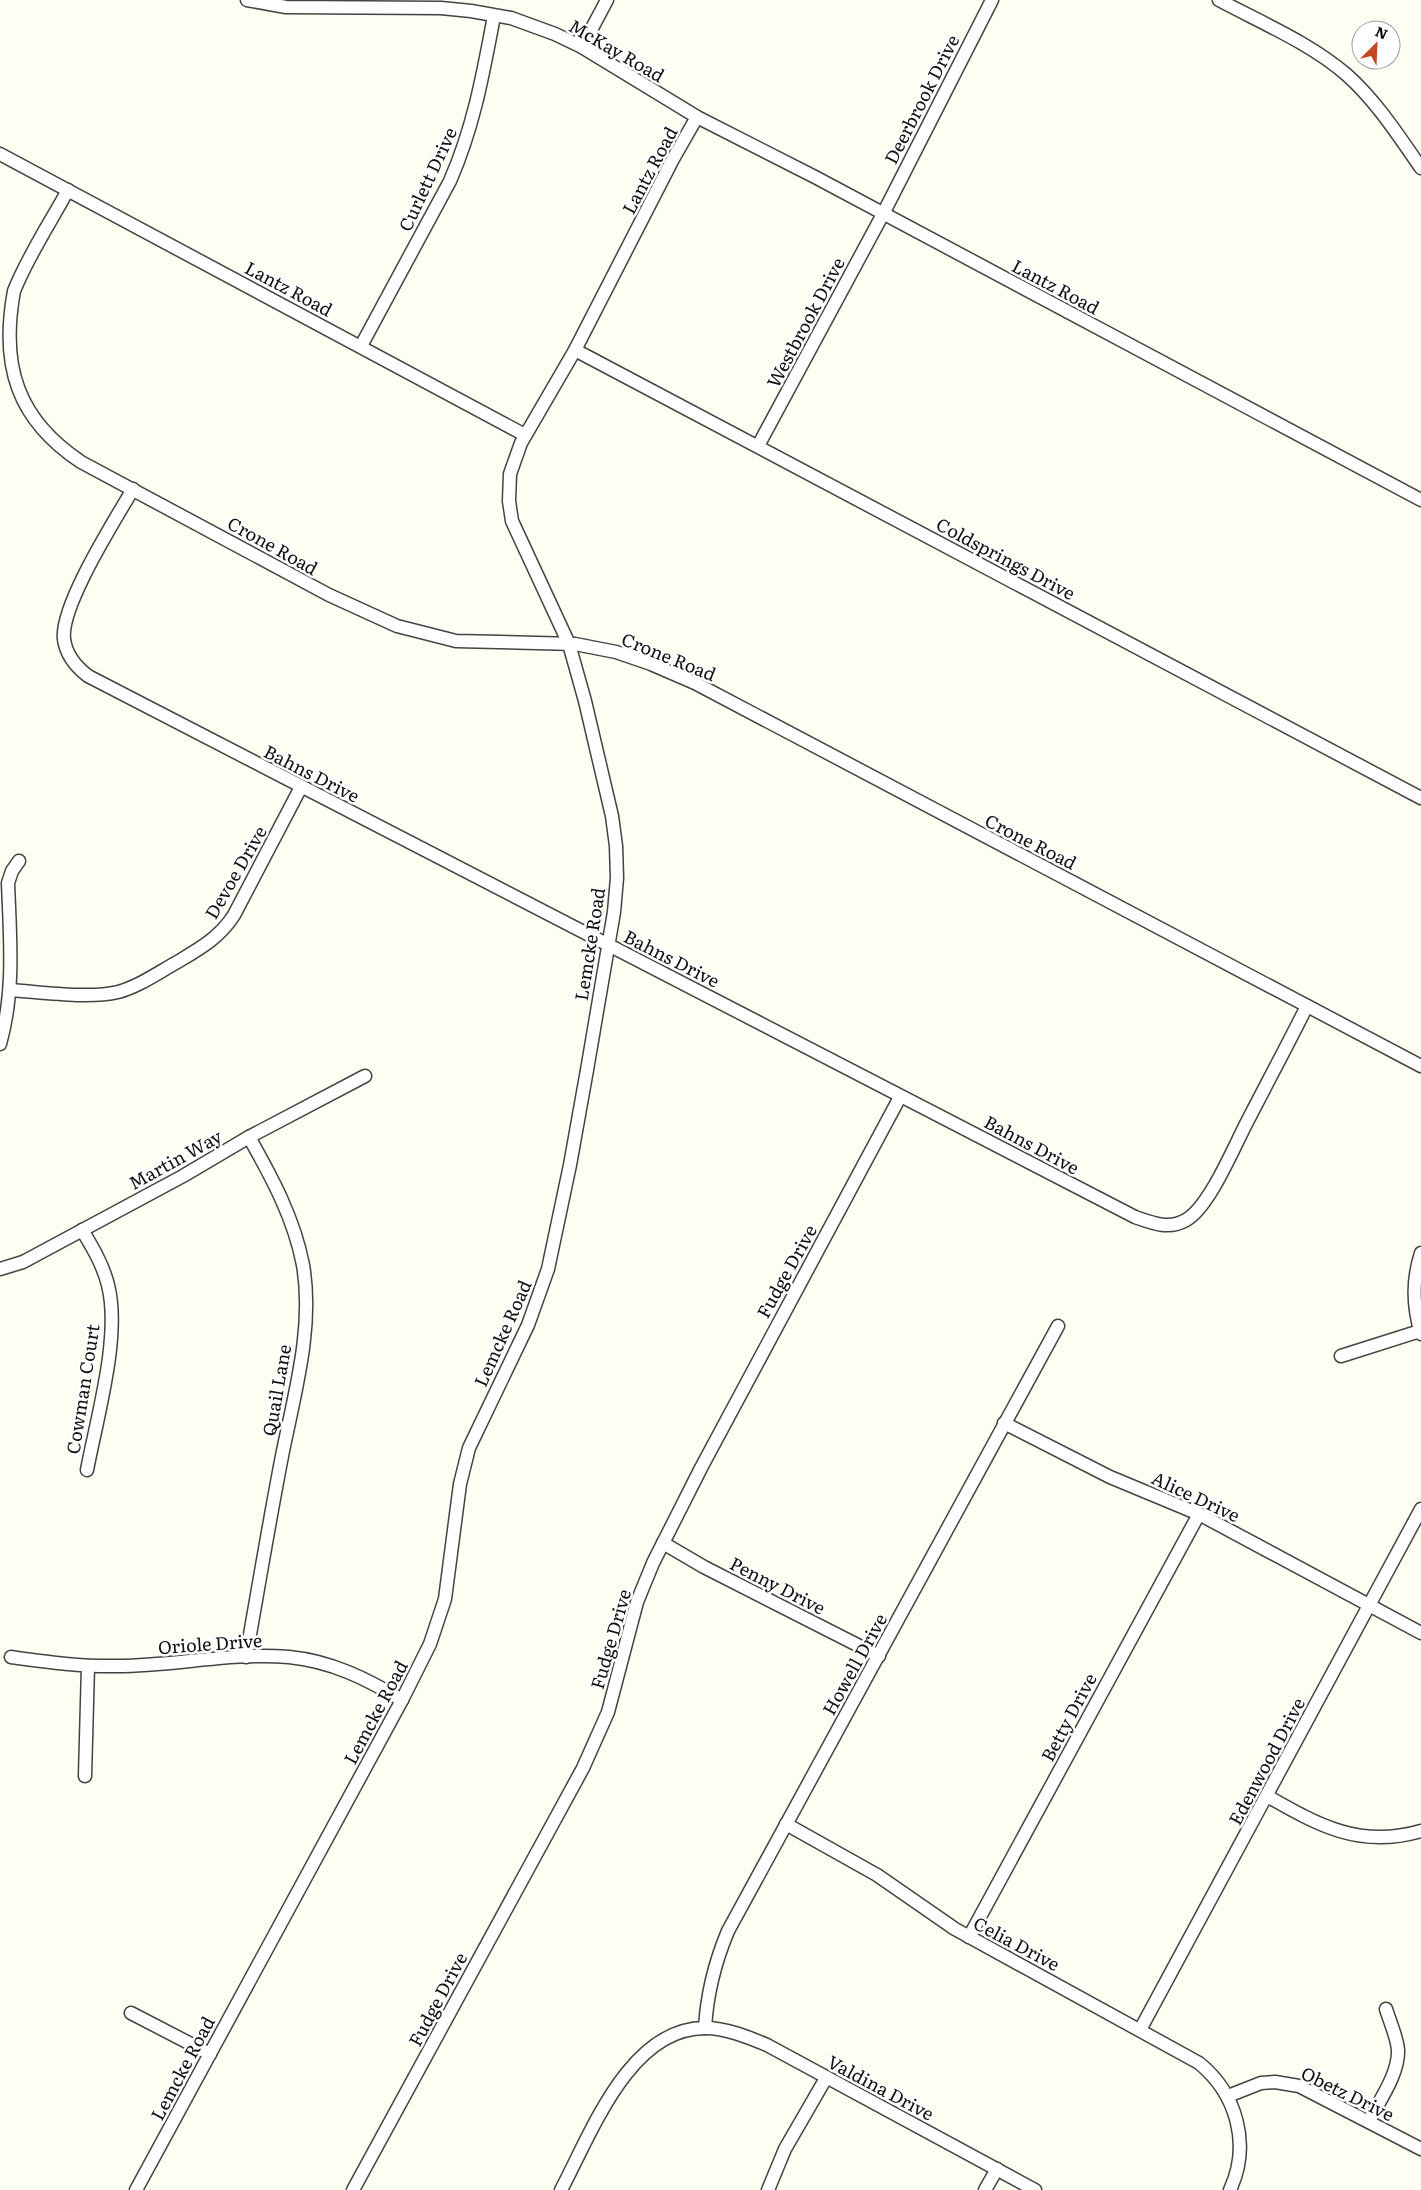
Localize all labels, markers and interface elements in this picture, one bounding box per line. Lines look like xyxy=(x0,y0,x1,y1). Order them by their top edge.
street label: McKay Road xyxy=(564,12,670,88)
north arrow xyxy=(1351,20,1401,70)
text: N xyxy=(1372,21,1391,44)
street label: Deerbrook Drive xyxy=(877,30,965,168)
street label: Lantz Road xyxy=(615,121,683,219)
street label: Curlett Drive xyxy=(391,122,463,236)
street label: Westbrook Drive xyxy=(759,252,851,392)
street label: Lantz Road xyxy=(1007,252,1105,320)
street label: Lantz Road xyxy=(240,254,338,322)
street label: Crone Road xyxy=(223,509,323,581)
street label: Coldsprings Drive xyxy=(932,510,1080,606)
street label: Crone Road xyxy=(618,625,720,687)
street label: Bahns Drive xyxy=(260,737,364,809)
street label: Crone Road xyxy=(980,806,1082,876)
street label: Devoe Drive xyxy=(197,820,273,924)
street label: Lemcke Road xyxy=(567,885,611,1003)
street label: Bahns Drive xyxy=(620,922,724,994)
street label: Bahns Drive xyxy=(980,1108,1084,1180)
street label: Martin Way xyxy=(123,1122,227,1196)
street label: Fudge Drive xyxy=(749,1219,823,1323)
street label: Lemcke Road xyxy=(466,1275,538,1391)
street label: Cowman Court xyxy=(58,1321,106,1456)
street label: Quail Lane xyxy=(255,1342,297,1438)
street label: Alice Drive xyxy=(1148,1464,1244,1528)
street label: Penny Drive xyxy=(726,1549,830,1621)
street label: Fudge Drive xyxy=(583,1586,637,1692)
street label: Howell Drive xyxy=(815,1608,893,1720)
street label: Oriole Drive xyxy=(157,1626,263,1660)
street label: Lemcke Road xyxy=(336,1655,414,1769)
street label: Betty Drive xyxy=(1033,1668,1103,1766)
street label: Edenwood Drive xyxy=(1221,1692,1311,1830)
street label: Celia Drive xyxy=(969,1909,1065,1977)
street label: Fudge Drive xyxy=(401,1947,473,2051)
street label: Lemcke Road xyxy=(143,2011,221,2125)
street label: Valdina Drive xyxy=(823,2048,939,2126)
street label: Obetz Drive xyxy=(1297,2059,1399,2127)

